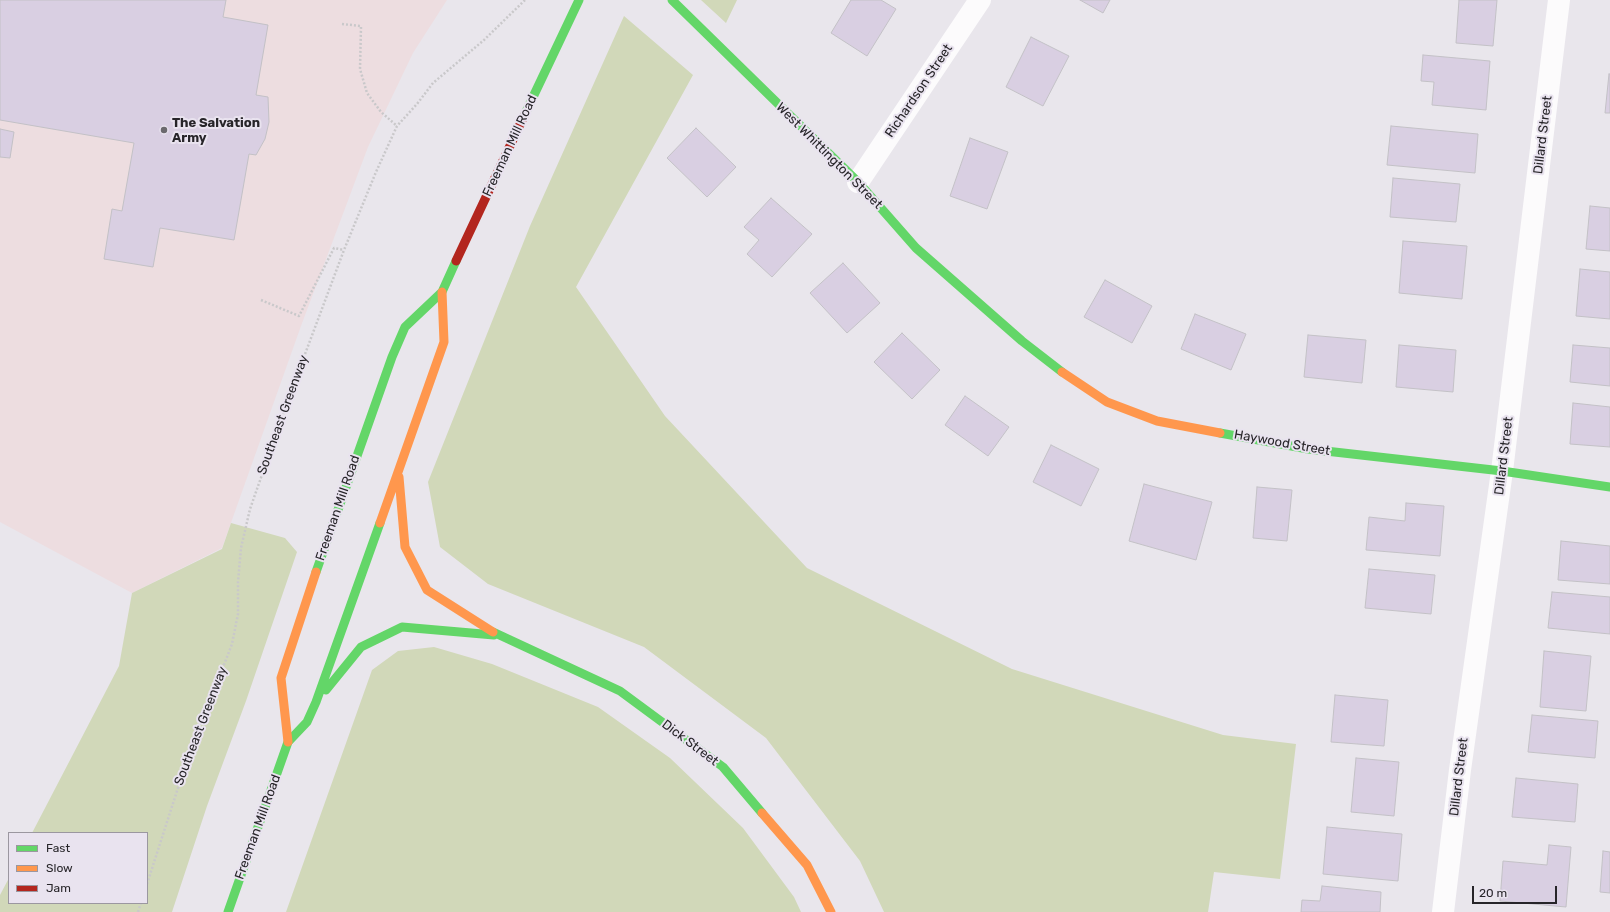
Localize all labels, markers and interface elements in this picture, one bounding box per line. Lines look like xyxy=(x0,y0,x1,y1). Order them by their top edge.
street label: Richardson Street xyxy=(882,41,956,141)
street label: Freeman Mill Road xyxy=(480,93,540,199)
street label: Dillard Street xyxy=(1530,95,1556,175)
street label: West Whittington Street xyxy=(773,100,885,212)
place label: The Salvation Army xyxy=(172,115,260,146)
marker: The Salvation Army xyxy=(159,125,169,135)
street label: Southeast Greenway xyxy=(254,353,312,477)
street label: Dillard Street xyxy=(1491,416,1517,496)
street label: Haywood Street xyxy=(1233,427,1331,459)
street label: Freeman Mill Road xyxy=(313,453,363,563)
street label: Southeast Greenway xyxy=(171,664,231,788)
street label: Dick Street xyxy=(659,717,721,769)
street label: Dillard Street xyxy=(1446,737,1472,817)
street label: Freeman Mill Road xyxy=(232,772,284,882)
legend xyxy=(8,832,148,904)
text: Fast xyxy=(46,841,70,855)
text: Slow xyxy=(46,861,73,875)
scale bar xyxy=(1474,878,1559,904)
text: Jam xyxy=(46,881,71,895)
text: 20 m xyxy=(1479,886,1507,900)

